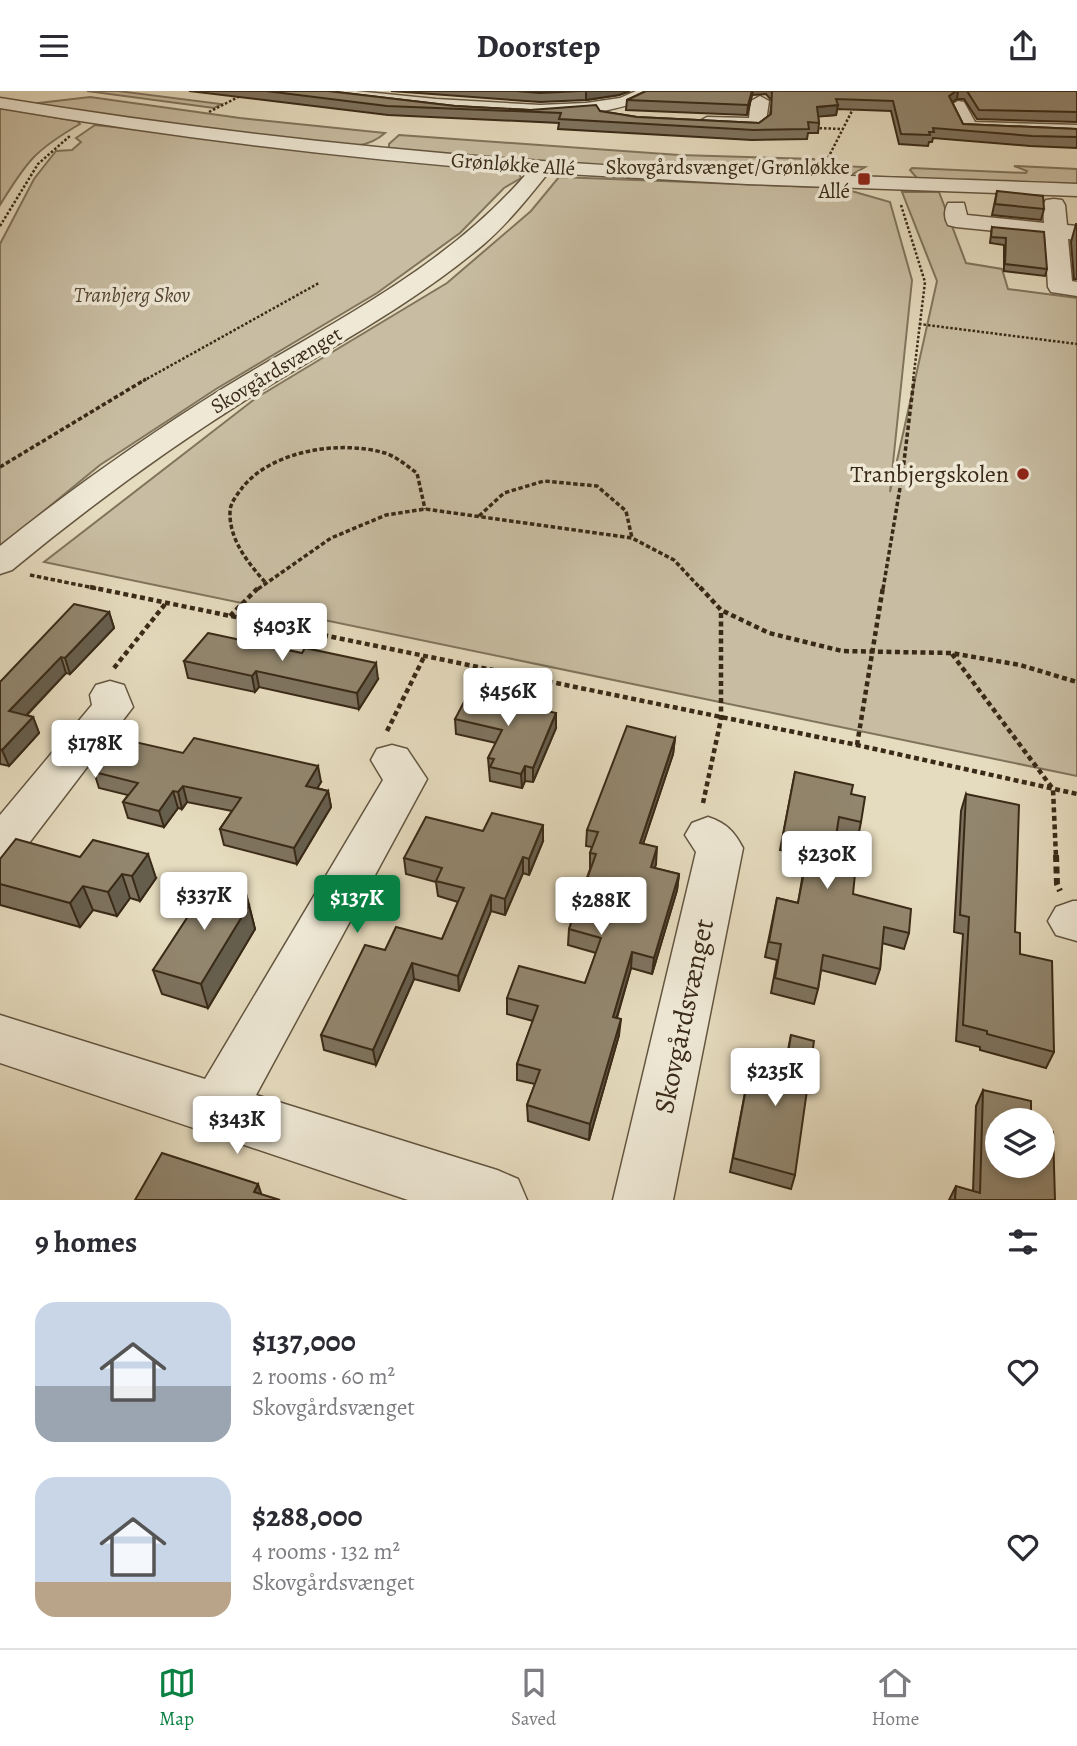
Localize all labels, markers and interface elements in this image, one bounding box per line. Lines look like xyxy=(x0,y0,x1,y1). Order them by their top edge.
text: Doorstep xyxy=(477,24,600,68)
icon: menu xyxy=(35,27,73,65)
icon: share xyxy=(1004,27,1042,65)
street label: Grønløkke Allé xyxy=(450,146,576,182)
place label: Skovgårdsvænget/Grønløkke Allé xyxy=(606,153,850,205)
marker: Skovgårdsvænget/Grønløkke Allé xyxy=(856,171,872,187)
park label: Tranbjerg Skov xyxy=(74,281,190,309)
street label: Skovgårdsvænget xyxy=(205,320,347,420)
place label: Tranbjergskolen xyxy=(850,458,1009,490)
marker: Tranbjergskolen xyxy=(1015,466,1031,482)
pin: $403K xyxy=(233,603,331,663)
text: $403K xyxy=(253,610,311,641)
pin: $456K xyxy=(459,669,557,728)
text: $456K xyxy=(479,675,537,706)
pin: $178K xyxy=(46,721,144,780)
text: $178K xyxy=(68,727,122,758)
pin: $230K xyxy=(778,831,876,891)
text: $230K xyxy=(798,838,856,869)
pin: $337K xyxy=(155,873,253,932)
pin: $137K xyxy=(308,875,406,935)
pin: $288K xyxy=(552,877,650,937)
text: $337K xyxy=(176,879,232,910)
text: $137K xyxy=(330,882,384,913)
text: $288K xyxy=(571,884,631,915)
street label: Skovgårdsvænget xyxy=(645,915,723,1117)
pin: $235K xyxy=(726,1049,824,1108)
text: $235K xyxy=(747,1055,803,1086)
pin: $343K xyxy=(188,1097,286,1156)
text: $343K xyxy=(209,1103,265,1134)
map controls xyxy=(985,1108,1055,1178)
button: layers xyxy=(985,1108,1055,1178)
text: 9 homes xyxy=(35,1222,137,1262)
icon: filters xyxy=(1004,1223,1042,1261)
text: $137,000 xyxy=(252,1321,356,1361)
icon: home xyxy=(91,1330,175,1414)
icon: heart xyxy=(1004,1353,1042,1391)
text: 2 rooms · 60 m² xyxy=(252,1361,395,1392)
text: Skovgårdsvænget xyxy=(252,1392,415,1423)
text: $288,000 xyxy=(252,1496,363,1536)
icon: home xyxy=(91,1505,175,1589)
icon: heart xyxy=(1004,1528,1042,1566)
text: 4 rooms · 132 m² xyxy=(252,1536,400,1567)
text: Skovgårdsvænget xyxy=(252,1567,415,1598)
tab: Map xyxy=(158,1664,196,1732)
tab: Saved xyxy=(511,1664,556,1732)
tab: Home xyxy=(872,1664,919,1732)

